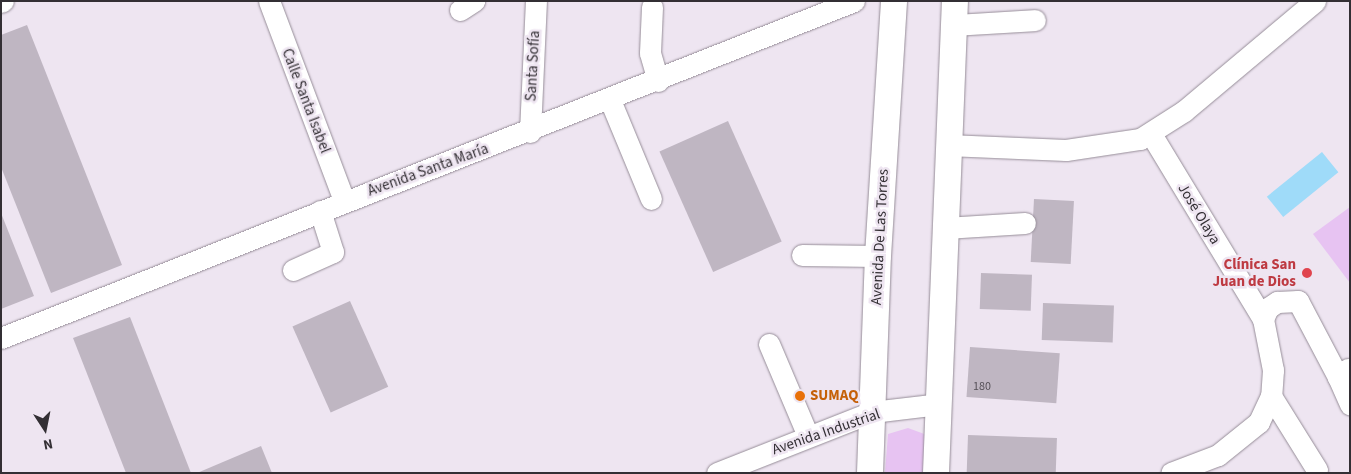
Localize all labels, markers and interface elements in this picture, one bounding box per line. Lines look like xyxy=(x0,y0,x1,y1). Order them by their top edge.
street label: Santa Sofía xyxy=(522,30,544,102)
street label: Calle Santa Isabel xyxy=(278,46,334,156)
street label: Avenida Santa María xyxy=(365,140,491,200)
street label: Avenida De Las Torres xyxy=(867,169,893,305)
street label: José Olaya xyxy=(1174,180,1224,248)
place label: Clínica San Juan de Dios xyxy=(1212,255,1296,290)
marker: Clínica San Juan de Dios xyxy=(1300,266,1314,280)
house number: 180 xyxy=(973,380,991,394)
place label: SUMAQ xyxy=(810,387,858,405)
marker: SUMAQ xyxy=(794,390,806,402)
north arrow xyxy=(20,404,70,454)
street label: Avenida Industrial xyxy=(770,405,882,459)
text: N xyxy=(41,433,54,454)

